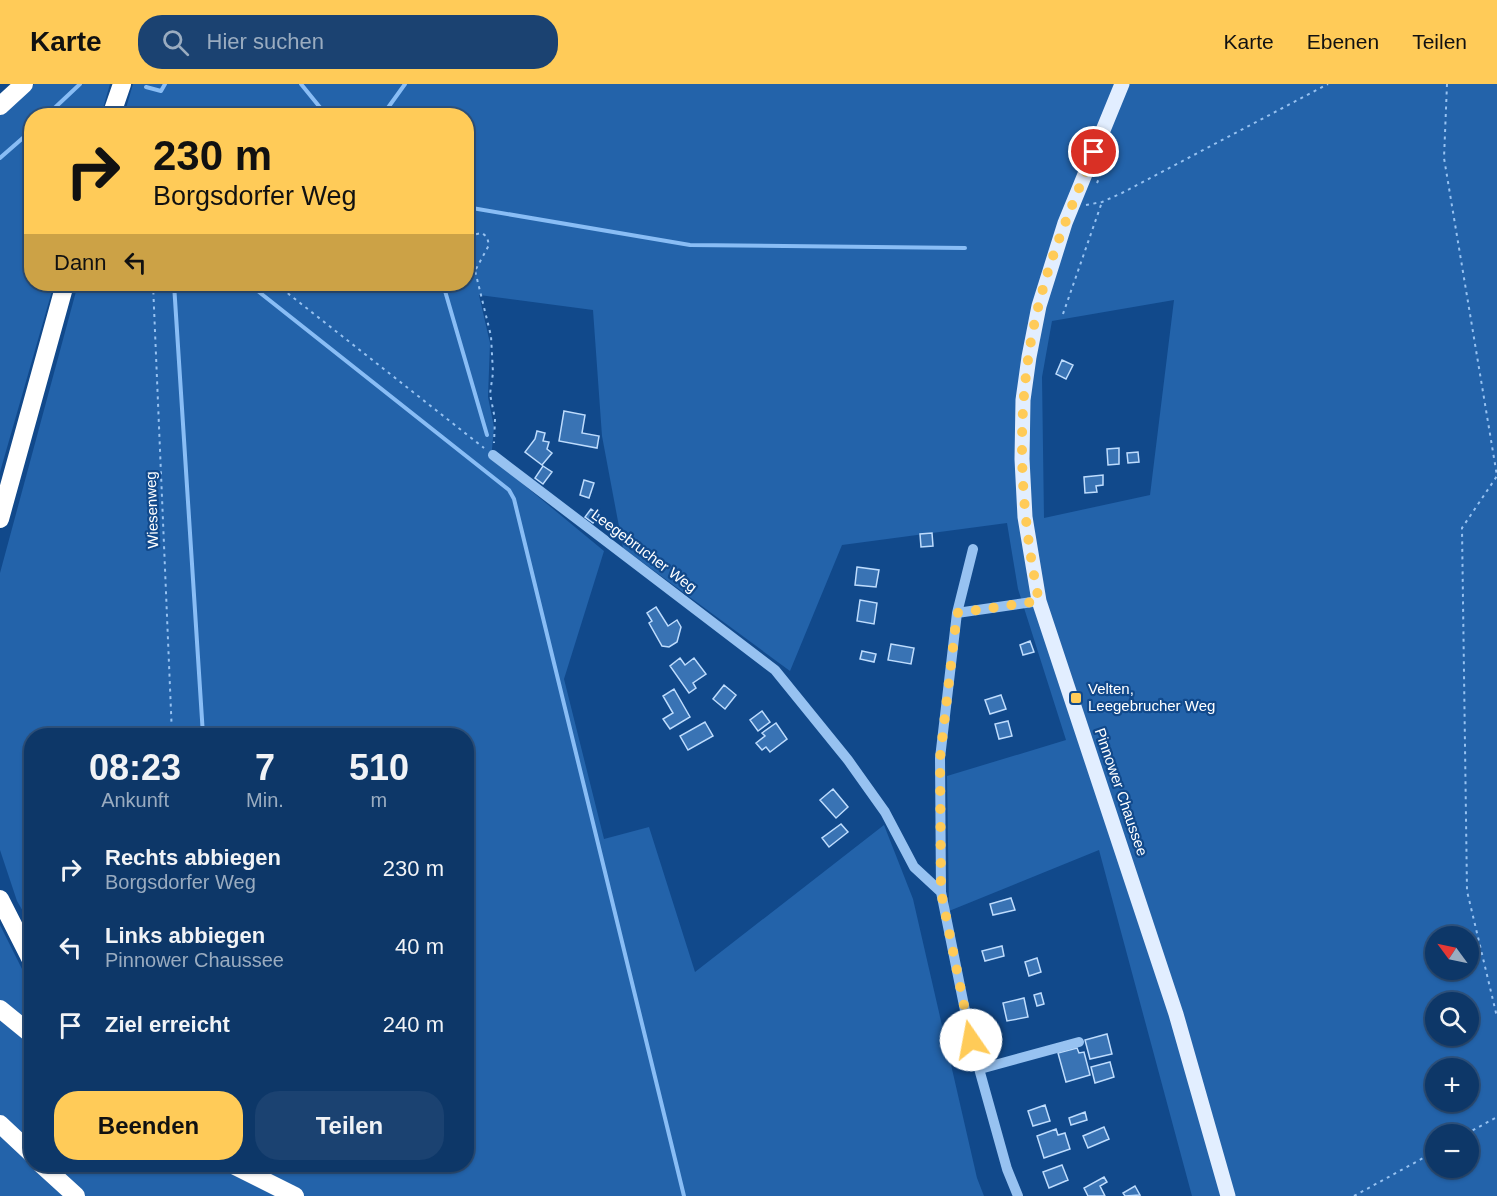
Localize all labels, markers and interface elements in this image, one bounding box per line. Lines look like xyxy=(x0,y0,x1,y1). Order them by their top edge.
search box xyxy=(138,15,558,69)
text: Karte xyxy=(30,26,102,57)
icon: search xyxy=(159,26,192,59)
text: Hier suchen xyxy=(207,29,324,54)
text: Karte xyxy=(1224,30,1274,53)
text: Ebenen xyxy=(1307,30,1379,53)
text: Teilen xyxy=(1412,30,1467,53)
pin xyxy=(1068,126,1119,177)
icon: right xyxy=(54,132,132,210)
text: 230 m xyxy=(153,132,272,179)
icon: arrive xyxy=(1077,135,1110,168)
text: Borgsdorfer Weg xyxy=(153,181,357,211)
icon: left xyxy=(119,246,152,279)
text: Dann xyxy=(54,250,107,275)
street label: Wiesenweg xyxy=(142,471,161,549)
street label: Leegebrucher Weg xyxy=(588,506,700,596)
place label: Velten, Leegebrucher Weg xyxy=(1088,680,1215,714)
marker: Velten, Leegebrucher Weg xyxy=(1069,691,1083,705)
street label: Pinnower Chaussee xyxy=(1092,726,1151,858)
text: 08:23 xyxy=(89,747,181,788)
text: 7 xyxy=(255,747,275,788)
text: 510 xyxy=(349,747,409,788)
text: Ankunft xyxy=(101,789,169,811)
text: Min. xyxy=(246,789,284,811)
text: m xyxy=(371,789,387,811)
text: Rechts abbiegen xyxy=(105,845,281,870)
icon: right xyxy=(54,853,87,886)
text: 230 m xyxy=(383,856,444,881)
text: Borgsdorfer Weg xyxy=(105,871,256,893)
text: Links abbiegen xyxy=(105,923,265,948)
north arrow xyxy=(1425,926,1479,980)
map controls xyxy=(1425,926,1479,1178)
icon: left xyxy=(54,931,87,964)
text: 40 m xyxy=(395,934,444,959)
text: Pinnower Chaussee xyxy=(105,949,284,971)
button: search xyxy=(1425,992,1479,1046)
position arrow xyxy=(939,1008,1003,1072)
icon: arrive xyxy=(54,1009,87,1042)
text: Ziel erreicht xyxy=(105,1012,230,1037)
text: 240 m xyxy=(383,1012,444,1037)
button: + xyxy=(1425,1058,1479,1112)
button: Beenden xyxy=(54,1091,243,1160)
button: Teilen xyxy=(255,1091,444,1160)
button: − xyxy=(1425,1124,1479,1178)

